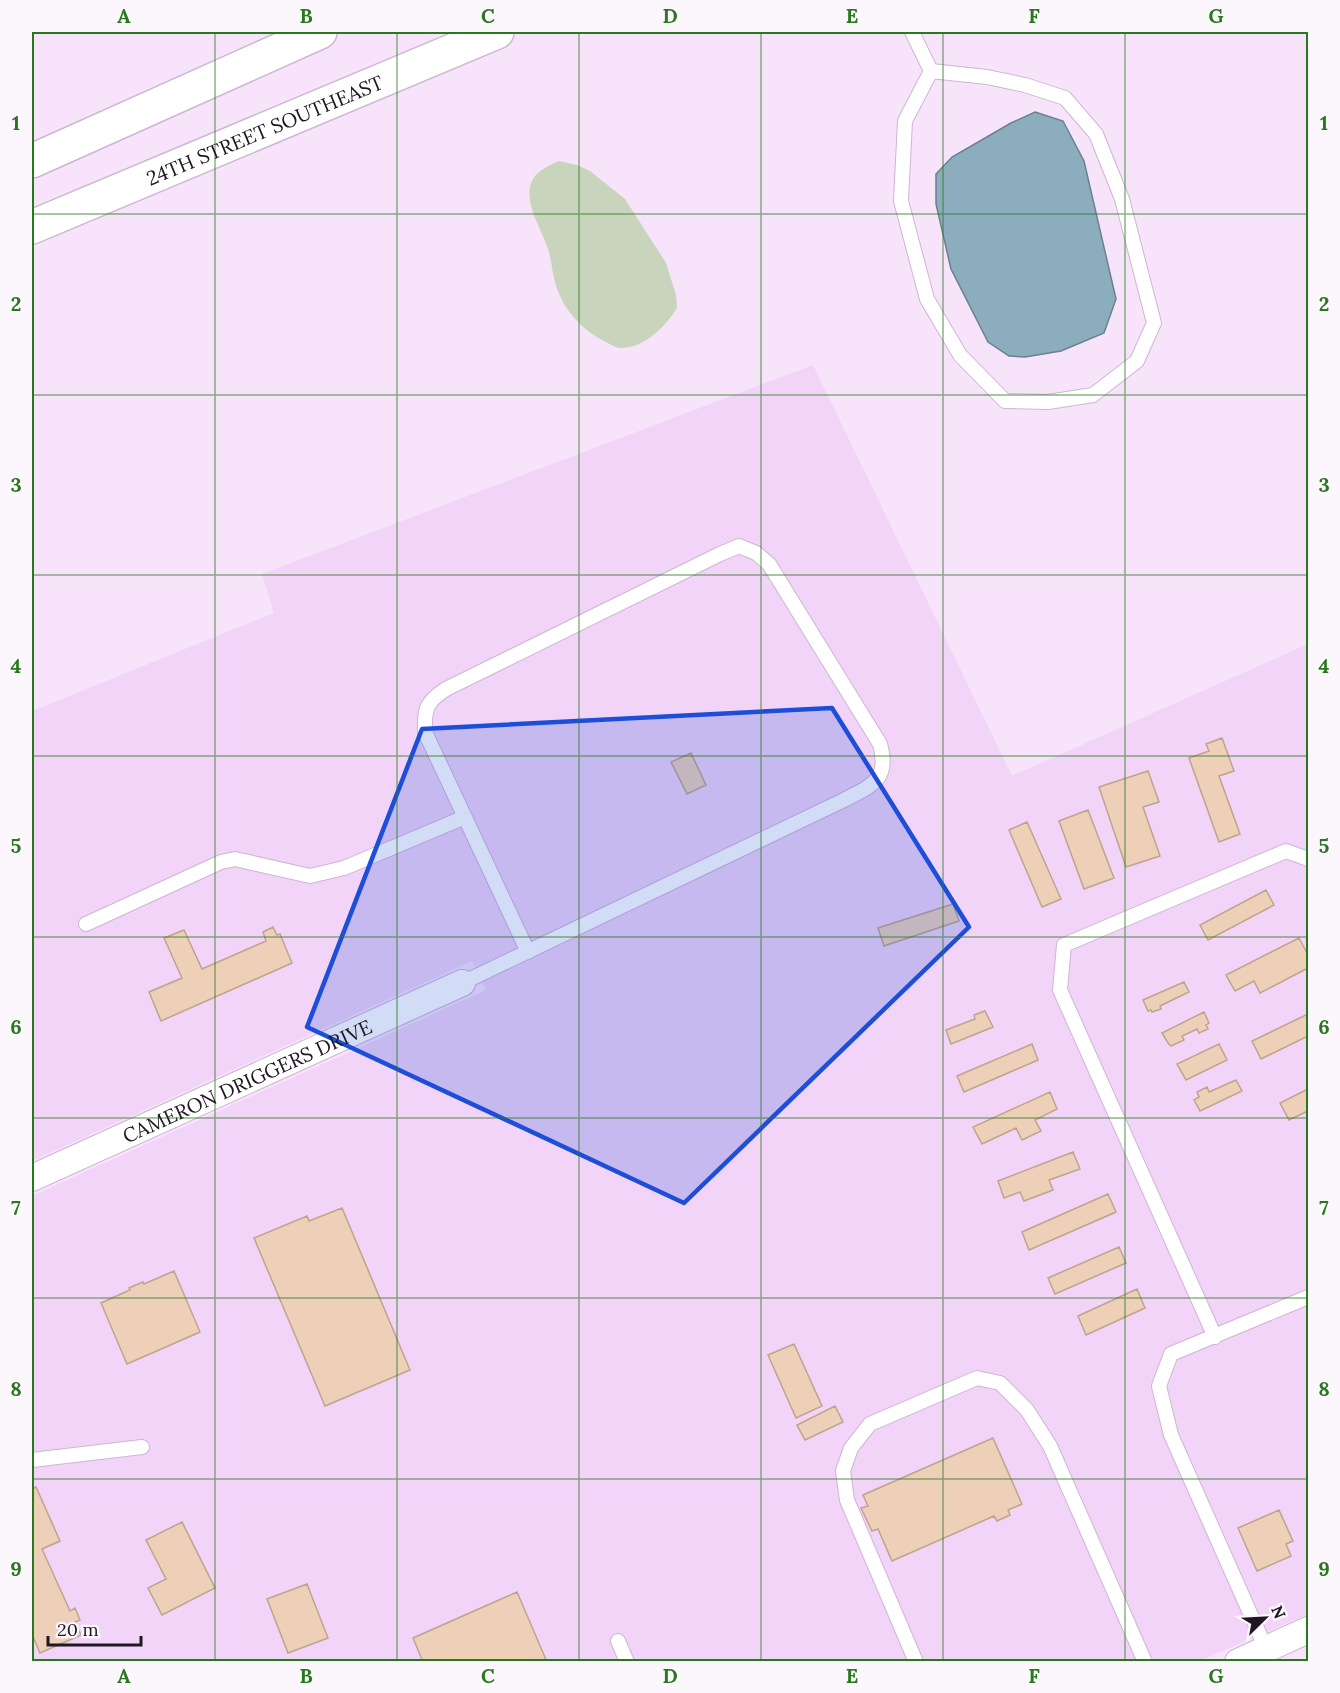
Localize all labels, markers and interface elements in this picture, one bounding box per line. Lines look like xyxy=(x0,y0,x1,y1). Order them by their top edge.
text: A xyxy=(117,3,131,28)
text: B xyxy=(299,3,313,28)
text: C xyxy=(481,3,495,28)
text: D xyxy=(662,3,678,28)
text: E xyxy=(846,3,858,28)
text: F xyxy=(1028,3,1040,28)
text: G xyxy=(1208,3,1224,28)
street label: 24TH STREET SOUTHEAST xyxy=(142,69,387,190)
text: 1 xyxy=(12,110,20,135)
text: 1 xyxy=(1320,110,1328,135)
text: 2 xyxy=(11,291,21,316)
text: 2 xyxy=(1319,291,1329,316)
text: 3 xyxy=(10,472,22,497)
text: 3 xyxy=(1318,472,1330,497)
text: 4 xyxy=(11,653,22,678)
text: 4 xyxy=(1319,653,1330,678)
text: 5 xyxy=(11,833,22,858)
text: 5 xyxy=(1319,833,1330,858)
street label: CAMERON DRIGGERS DRIVE xyxy=(118,1013,376,1148)
text: 6 xyxy=(10,1014,22,1039)
text: 6 xyxy=(1318,1014,1330,1039)
text: 7 xyxy=(11,1195,21,1220)
text: 7 xyxy=(1319,1195,1329,1220)
text: 8 xyxy=(10,1376,22,1401)
text: 8 xyxy=(1318,1376,1330,1401)
text: 9 xyxy=(10,1556,22,1581)
text: 9 xyxy=(1318,1556,1330,1581)
north arrow xyxy=(1235,1588,1295,1648)
text: N xyxy=(1267,1602,1290,1622)
scale bar xyxy=(48,1609,141,1647)
text: 20 m xyxy=(57,1618,99,1641)
text: A xyxy=(117,1663,131,1688)
text: B xyxy=(299,1663,313,1688)
text: C xyxy=(481,1663,495,1688)
text: D xyxy=(662,1663,678,1688)
text: E xyxy=(846,1663,858,1688)
text: F xyxy=(1028,1663,1040,1688)
text: G xyxy=(1208,1663,1224,1688)

